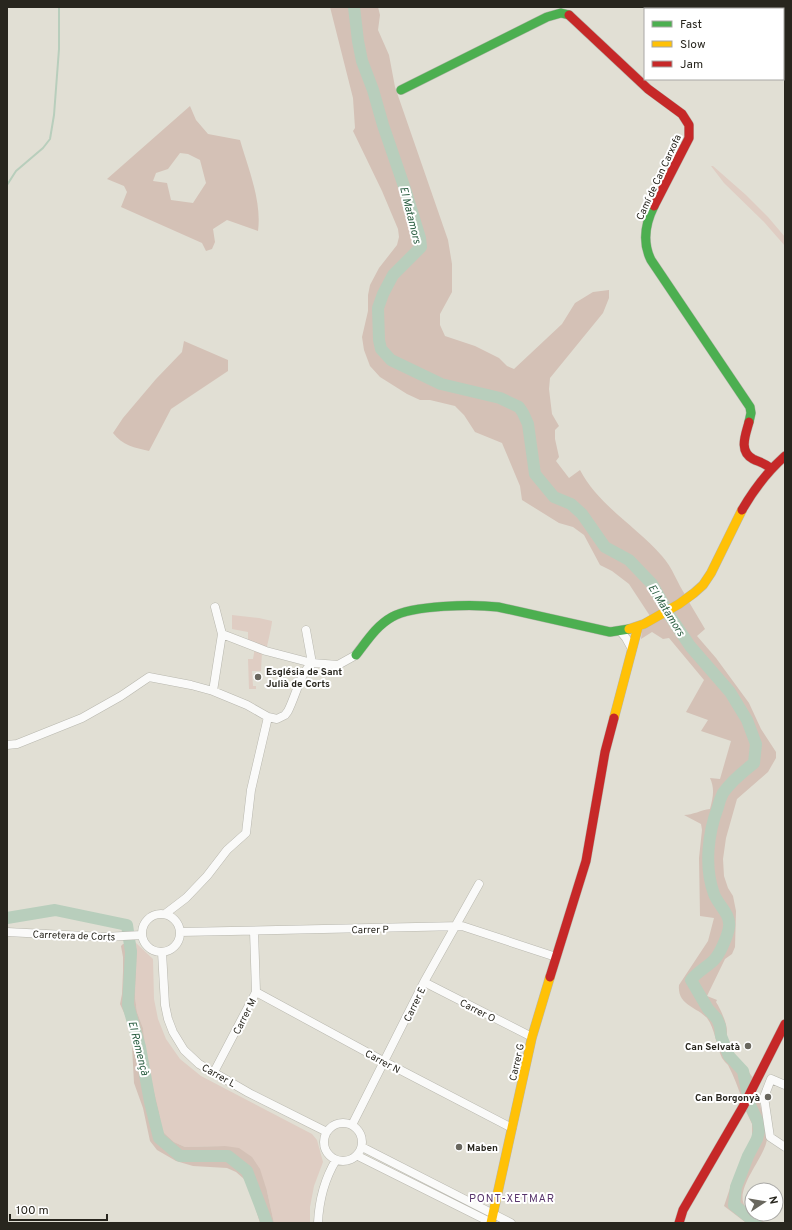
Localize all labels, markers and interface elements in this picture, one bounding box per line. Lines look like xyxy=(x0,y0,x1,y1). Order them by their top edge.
legend xyxy=(644,8,784,80)
text: Fast xyxy=(680,17,702,33)
text: Slow xyxy=(680,37,706,53)
text: Jam xyxy=(680,57,703,73)
street label: Camí de Can Carxofa xyxy=(634,133,685,223)
water label: El Matamors xyxy=(396,185,424,246)
water label: El Matamors xyxy=(645,582,688,640)
place label: Església de Sant Julià de Corts xyxy=(266,666,342,691)
marker: Església de Sant Julià de Corts xyxy=(253,672,263,682)
street label: Carrer P xyxy=(351,924,389,937)
street label: Carretera de Corts xyxy=(32,929,116,944)
street label: Carrer E xyxy=(401,985,429,1024)
street label: Carrer M xyxy=(231,996,260,1037)
street label: Carrer O xyxy=(457,997,497,1026)
water label: El Remençà xyxy=(124,1020,152,1077)
place label: Can Selvatà xyxy=(685,1041,740,1054)
marker: Can Selvatà xyxy=(743,1041,753,1051)
street label: Carrer G xyxy=(507,1042,528,1082)
street label: Carrer N xyxy=(362,1048,402,1077)
street label: Carrer L xyxy=(199,1062,238,1091)
place label: Can Borgonyà xyxy=(695,1092,760,1105)
marker: Can Borgonyà xyxy=(763,1092,773,1102)
marker: Maben xyxy=(454,1142,464,1152)
place label: Maben xyxy=(467,1142,498,1155)
north arrow xyxy=(744,1182,784,1222)
district label: PONT-XETMAR xyxy=(469,1192,555,1206)
text: N xyxy=(765,1195,780,1205)
scale bar xyxy=(10,1196,107,1222)
text: 100 m xyxy=(16,1203,49,1219)

